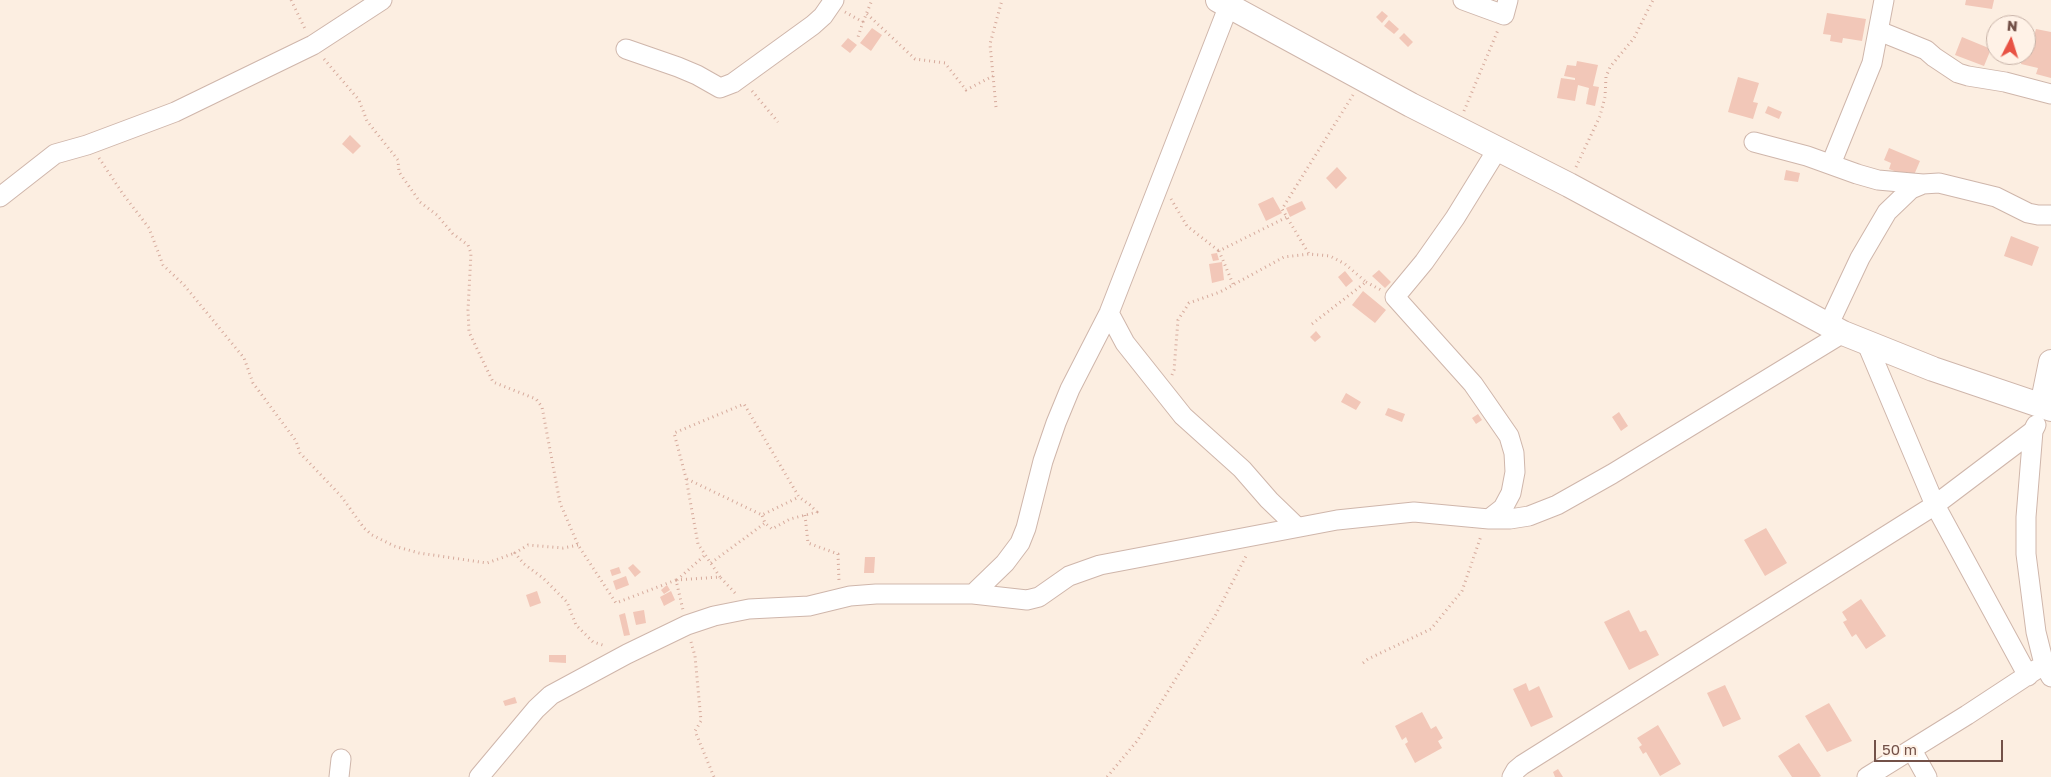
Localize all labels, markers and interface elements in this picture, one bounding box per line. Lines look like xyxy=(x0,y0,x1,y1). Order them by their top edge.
north arrow xyxy=(1986,15,2036,65)
text: N xyxy=(2006,17,2018,34)
scale bar xyxy=(1876,730,2005,762)
text: 50 m xyxy=(1882,740,1917,758)

